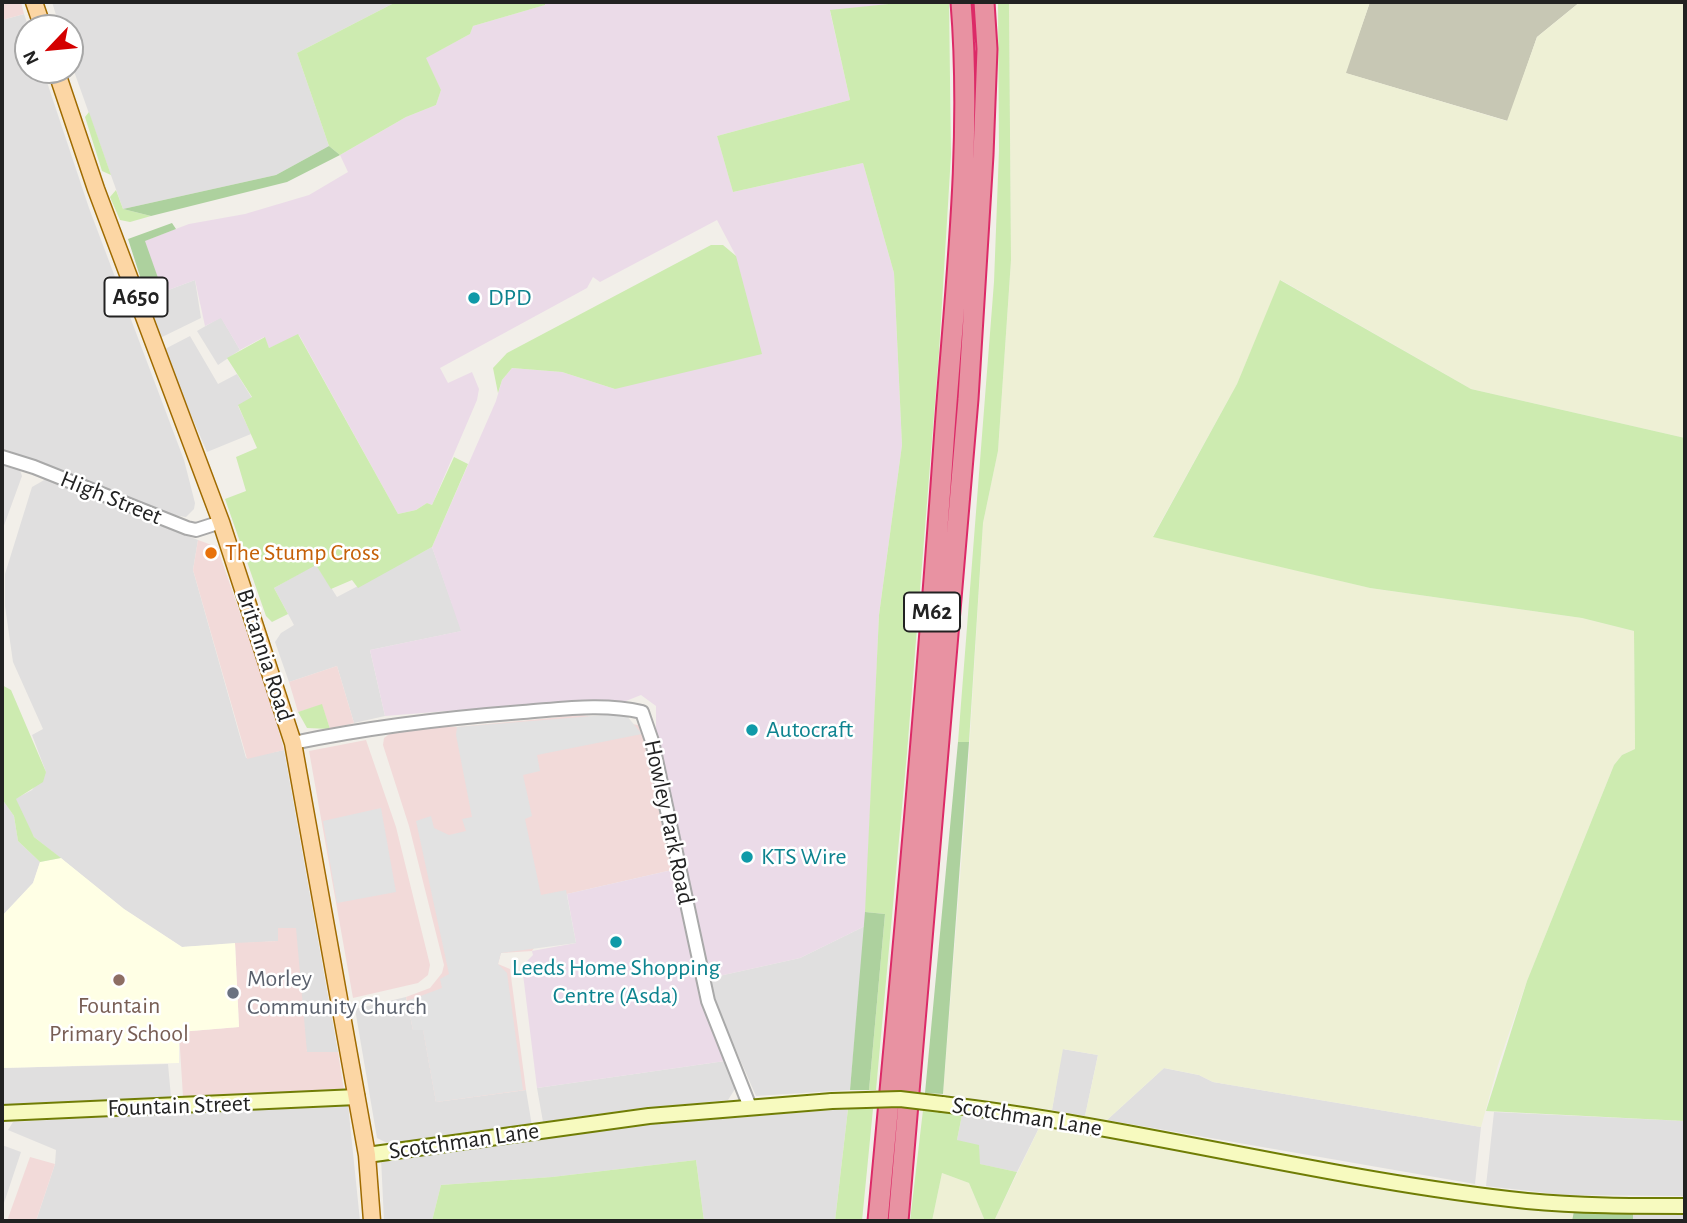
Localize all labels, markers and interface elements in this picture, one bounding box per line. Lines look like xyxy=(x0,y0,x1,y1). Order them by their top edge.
north arrow xyxy=(14,14,84,84)
text: N xyxy=(20,47,43,68)
road number: A650 xyxy=(104,278,168,316)
place label: DPD xyxy=(488,284,531,312)
marker: DPD xyxy=(466,290,482,306)
street label: High Street xyxy=(56,465,166,531)
place label: The Stump Cross xyxy=(225,539,380,567)
marker: The Stump Cross xyxy=(203,545,219,561)
street label: Britannia Road xyxy=(230,585,300,725)
road number: M62 xyxy=(904,592,960,632)
place label: Autocraft xyxy=(766,716,853,744)
marker: Autocraft xyxy=(744,722,760,738)
street label: Howley Park Road xyxy=(637,737,701,907)
place label: KTS Wire xyxy=(761,843,847,871)
marker: KTS Wire xyxy=(739,849,755,865)
marker: Leeds Home Shopping Centre (Asda) xyxy=(608,934,624,950)
place label: Leeds Home Shopping Centre (Asda) xyxy=(512,954,720,1010)
place label: Morley Community Church xyxy=(247,965,427,1021)
marker: Fountain Primary School xyxy=(111,972,127,988)
marker: Morley Community Church xyxy=(225,985,241,1001)
place label: Fountain Primary School xyxy=(49,992,189,1048)
street label: Fountain Street xyxy=(107,1089,251,1123)
street label: Scotchman Lane xyxy=(950,1091,1104,1143)
street label: Scotchman Lane xyxy=(387,1116,541,1166)

